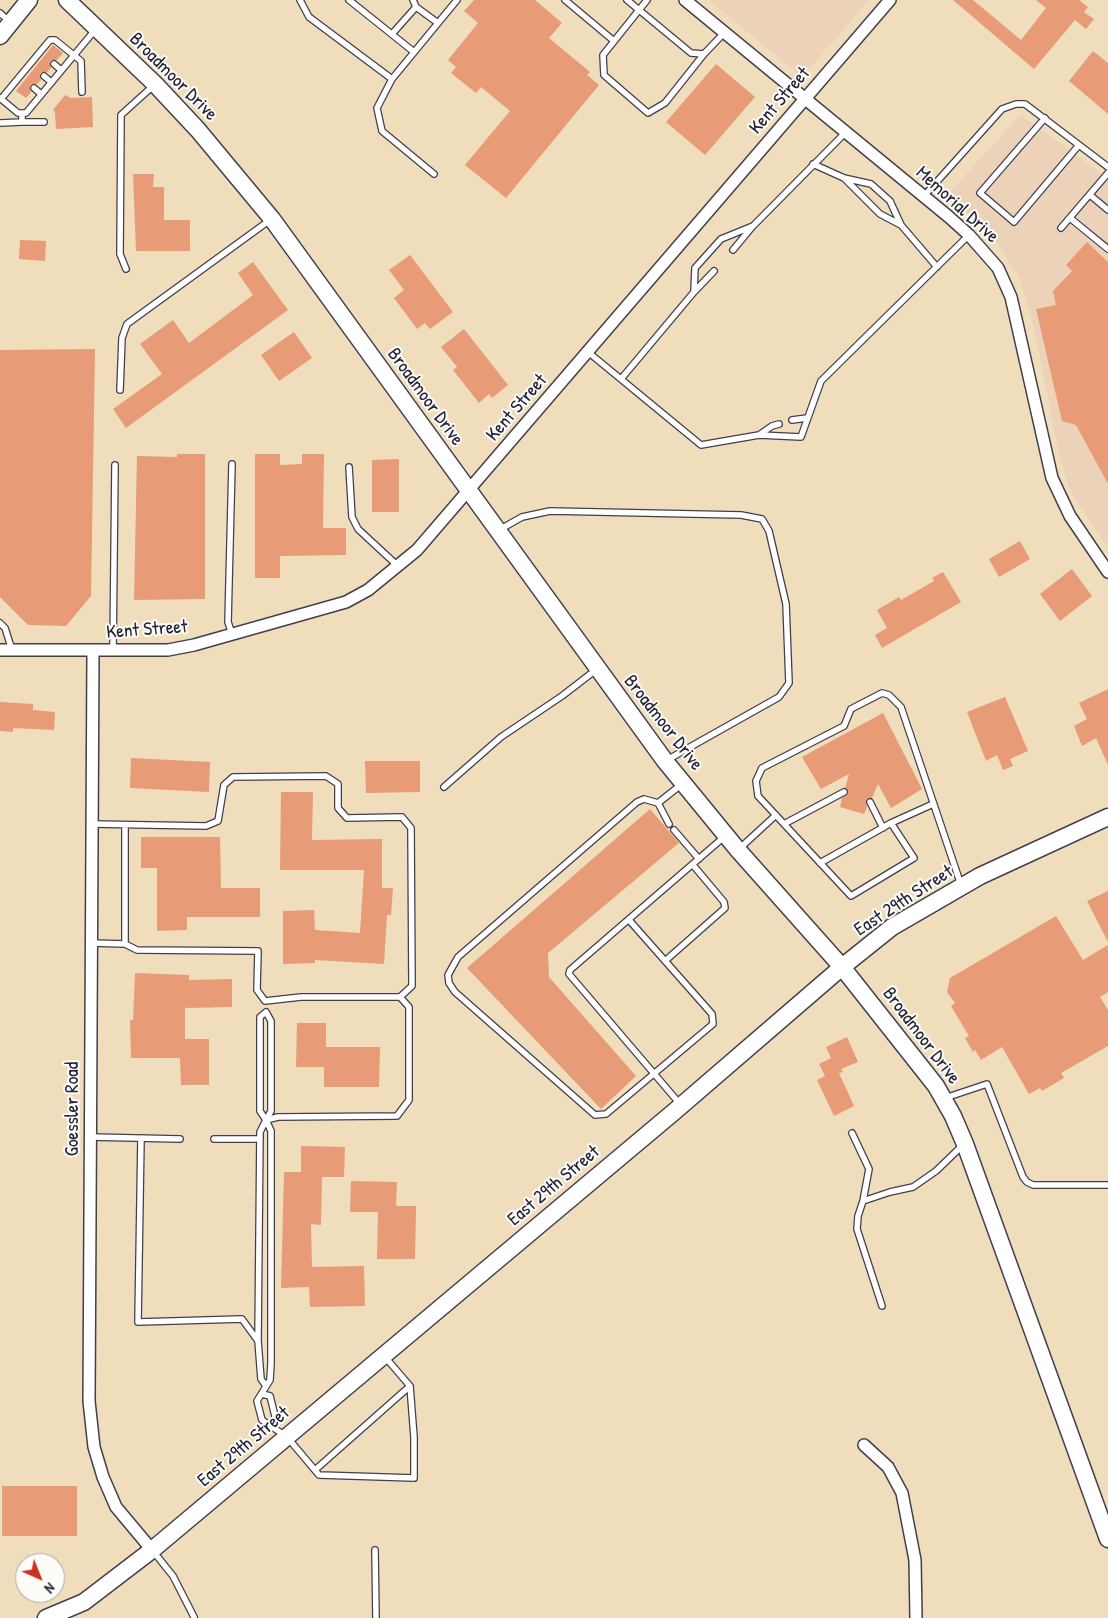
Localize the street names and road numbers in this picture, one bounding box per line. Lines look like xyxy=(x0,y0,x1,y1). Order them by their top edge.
street label: Broadmoor Drive xyxy=(124,28,222,126)
street label: Kent Street xyxy=(745,63,815,139)
street label: Memorial Drive xyxy=(911,162,1003,248)
street label: Broadmoor Drive xyxy=(382,344,468,450)
street label: Kent Street xyxy=(482,370,552,446)
street label: Kent Street xyxy=(106,616,188,644)
street label: Broadmoor Drive xyxy=(619,671,707,775)
street label: East 29th Street xyxy=(850,861,958,941)
street label: Broadmoor Drive xyxy=(877,983,965,1089)
street label: Goessler Road xyxy=(62,1062,84,1156)
street label: East 29th Street xyxy=(503,1141,605,1231)
street label: East 29th Street xyxy=(193,1402,295,1492)

